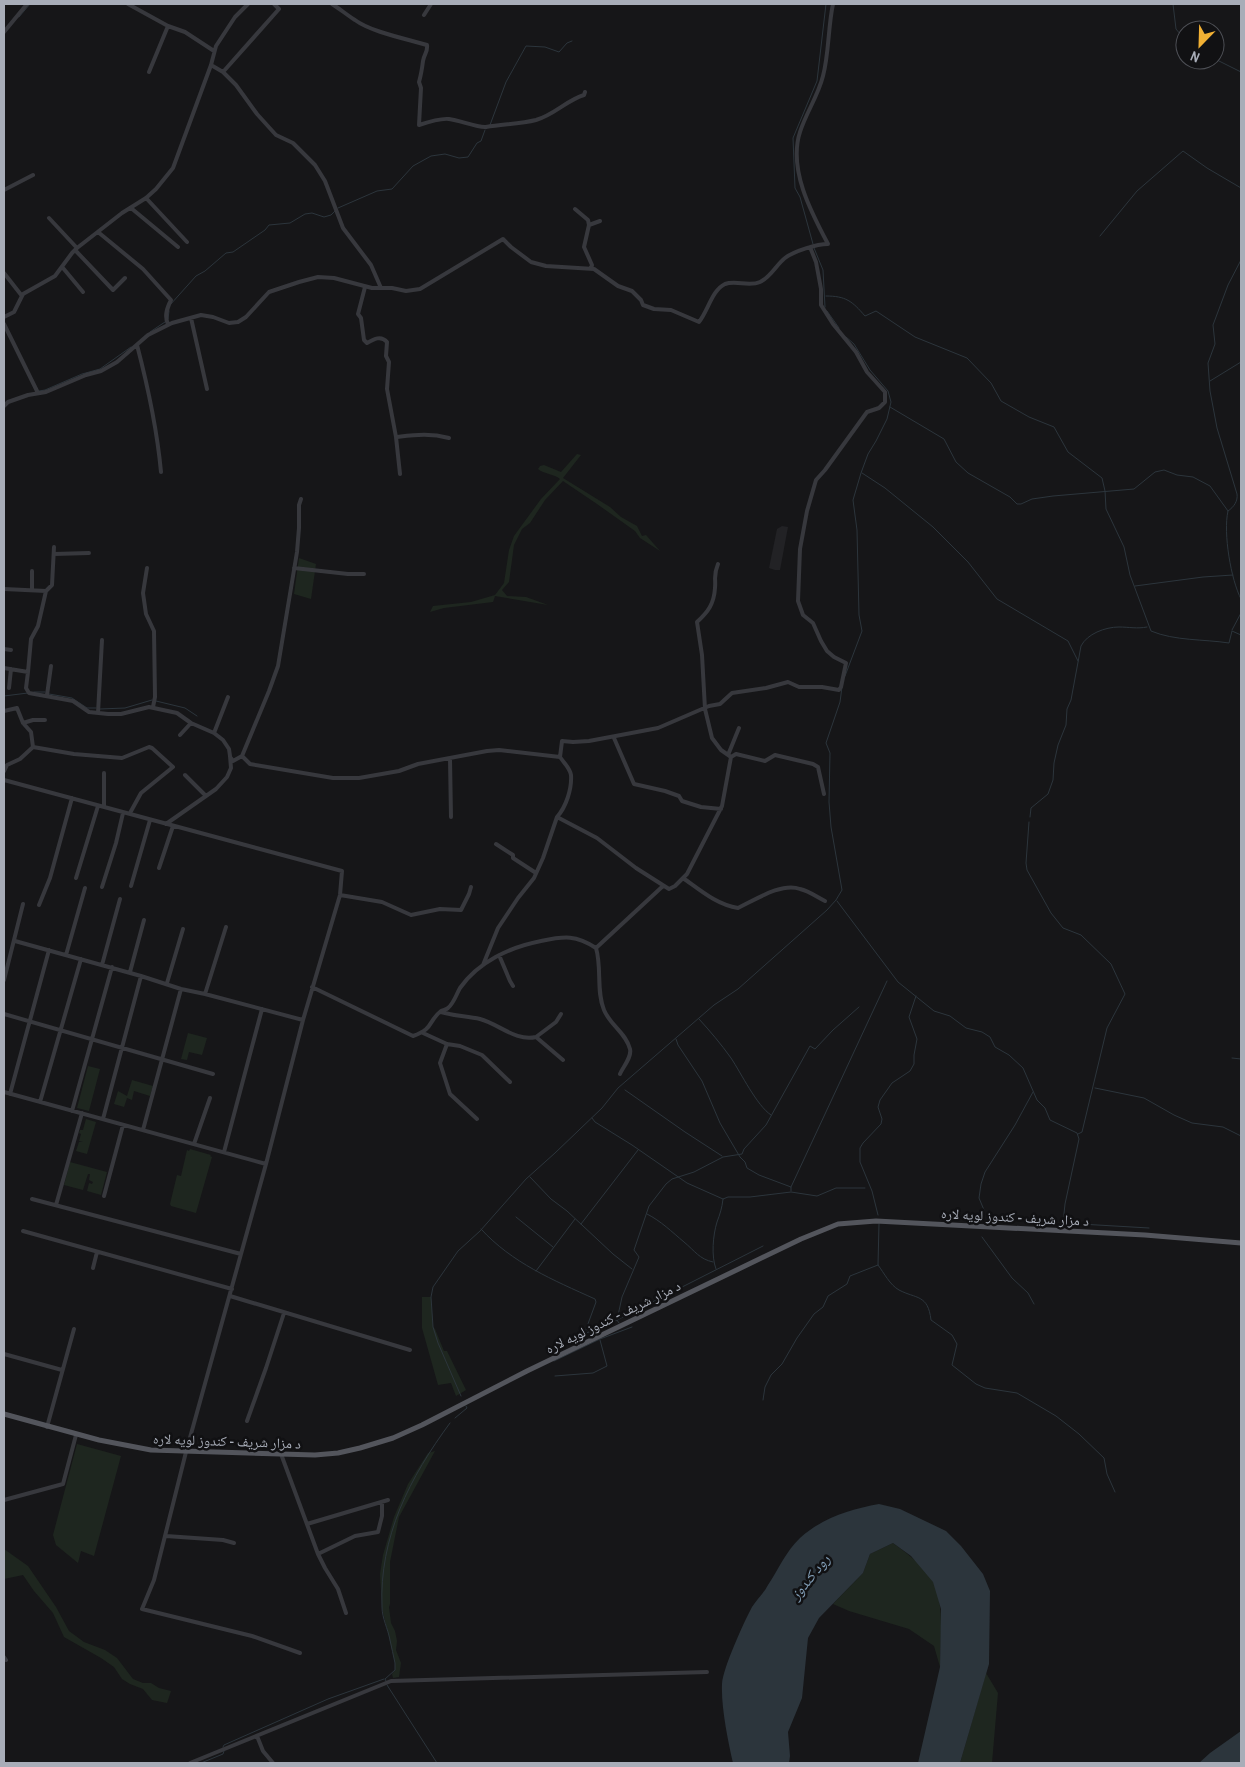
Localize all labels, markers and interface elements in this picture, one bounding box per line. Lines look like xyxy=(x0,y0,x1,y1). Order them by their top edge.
north arrow xyxy=(1175,20,1225,70)
text: N xyxy=(1188,47,1202,67)
street label: د مزار شریف - کندوز لویه لاره xyxy=(941,1204,1090,1230)
street label: د مزار شریف - کندوز لویه لاره xyxy=(542,1276,684,1358)
street label: د مزار شریف - کندوز لویه لاره xyxy=(153,1429,302,1453)
water label: رود کندوز xyxy=(784,1549,835,1605)

